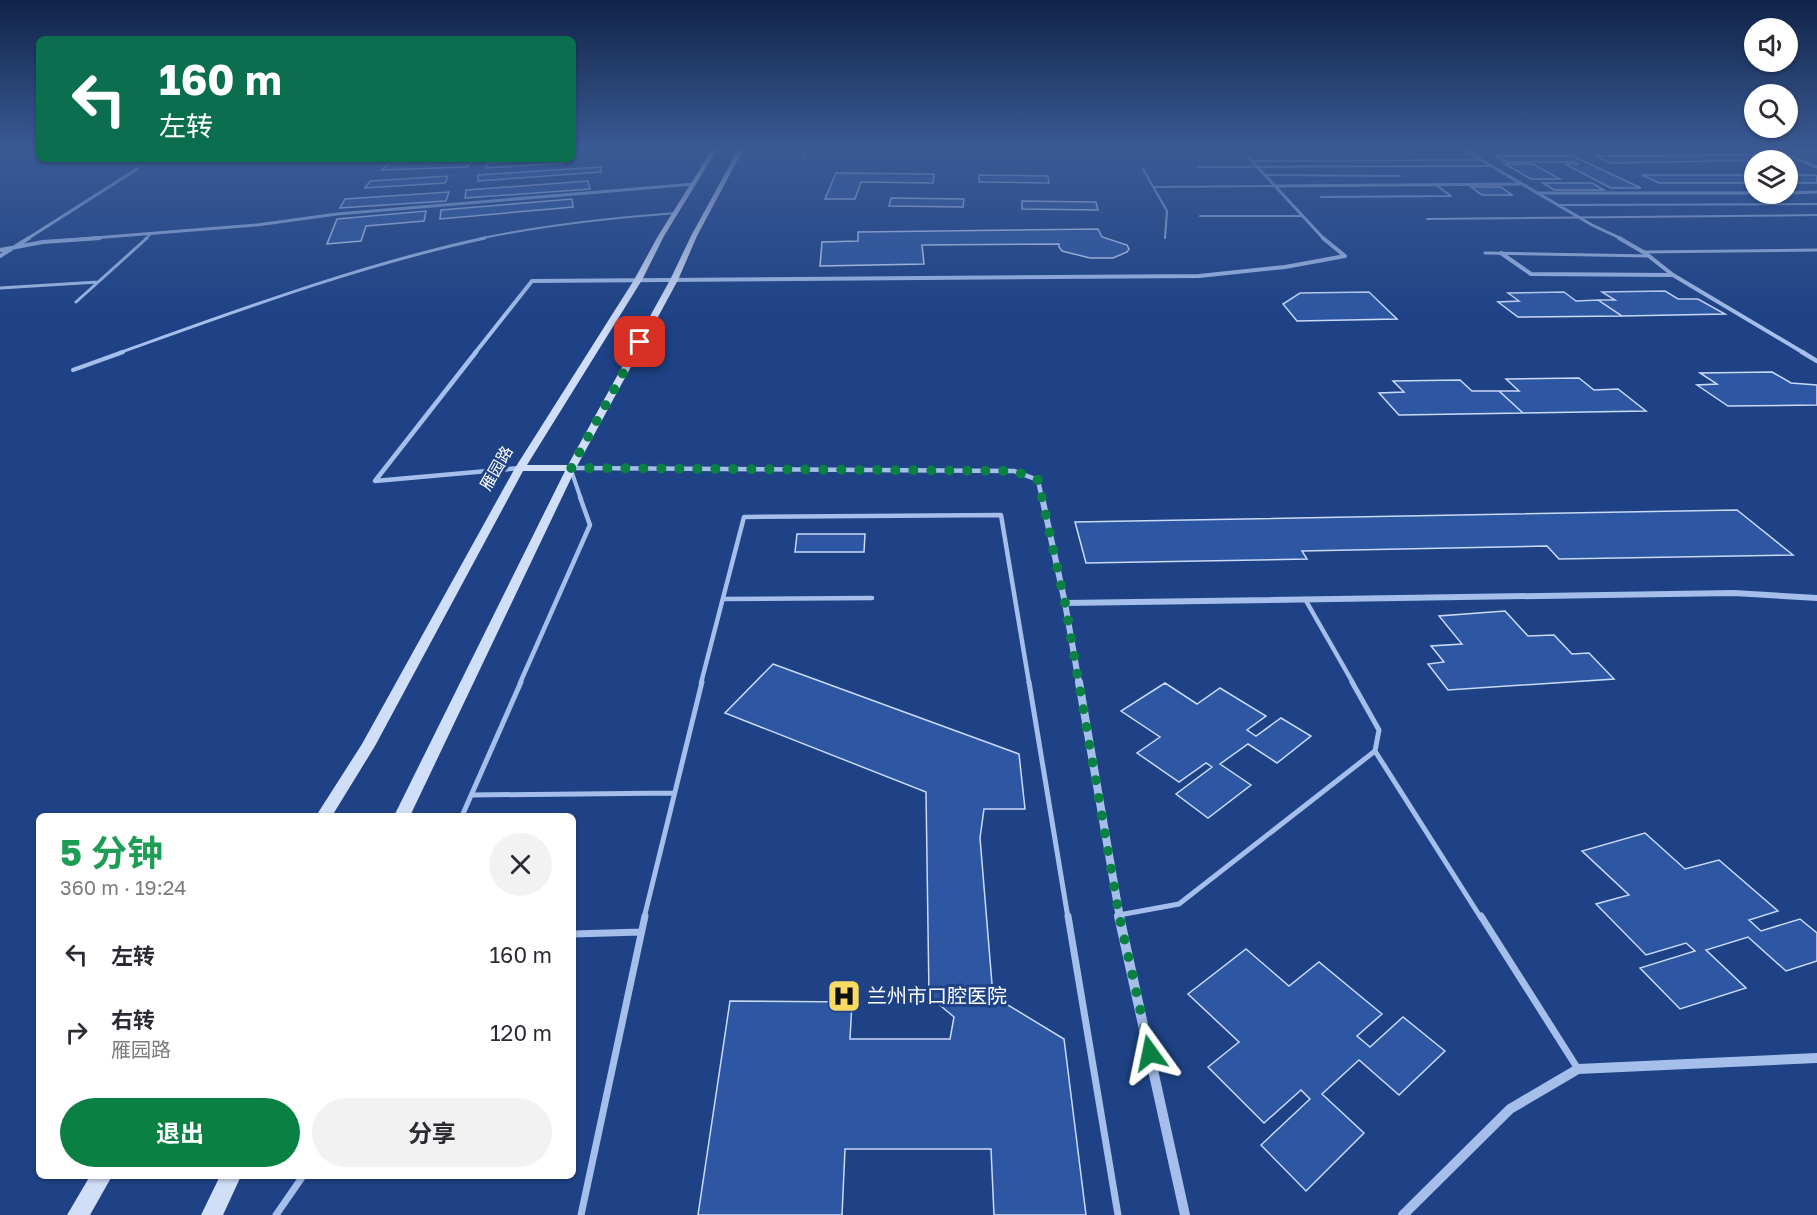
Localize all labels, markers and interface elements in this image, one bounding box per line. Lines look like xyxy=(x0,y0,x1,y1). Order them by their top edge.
map controls xyxy=(1744,18,1798,204)
button: sound xyxy=(1744,18,1798,72)
text: 160 m xyxy=(159,54,282,104)
icon: left xyxy=(60,60,138,138)
button: search xyxy=(1744,84,1798,138)
text: 左转 xyxy=(159,110,213,142)
button: layers xyxy=(1744,150,1798,204)
pin xyxy=(614,316,665,367)
icon: arrive xyxy=(623,325,656,358)
street label: 雁园路 xyxy=(475,442,517,494)
text: 5 分钟 xyxy=(60,831,163,874)
button: close xyxy=(489,833,552,896)
text: 360 m · 19:24 xyxy=(60,875,187,899)
icon: left xyxy=(60,938,93,971)
text: 160 m xyxy=(489,941,552,968)
text: 左转 xyxy=(111,942,155,969)
hospital icon: 兰州市口腔医院 xyxy=(826,978,862,1014)
place label: 兰州市口腔医院 xyxy=(867,983,1007,1007)
text: 右转 xyxy=(111,1006,155,1033)
icon: right xyxy=(60,1016,93,1049)
text: 120 m xyxy=(490,1019,552,1046)
position arrow xyxy=(1118,1021,1182,1085)
text: 雁园路 xyxy=(111,1037,171,1061)
button: 退出 xyxy=(60,1098,300,1167)
button: 分享 xyxy=(312,1098,552,1167)

